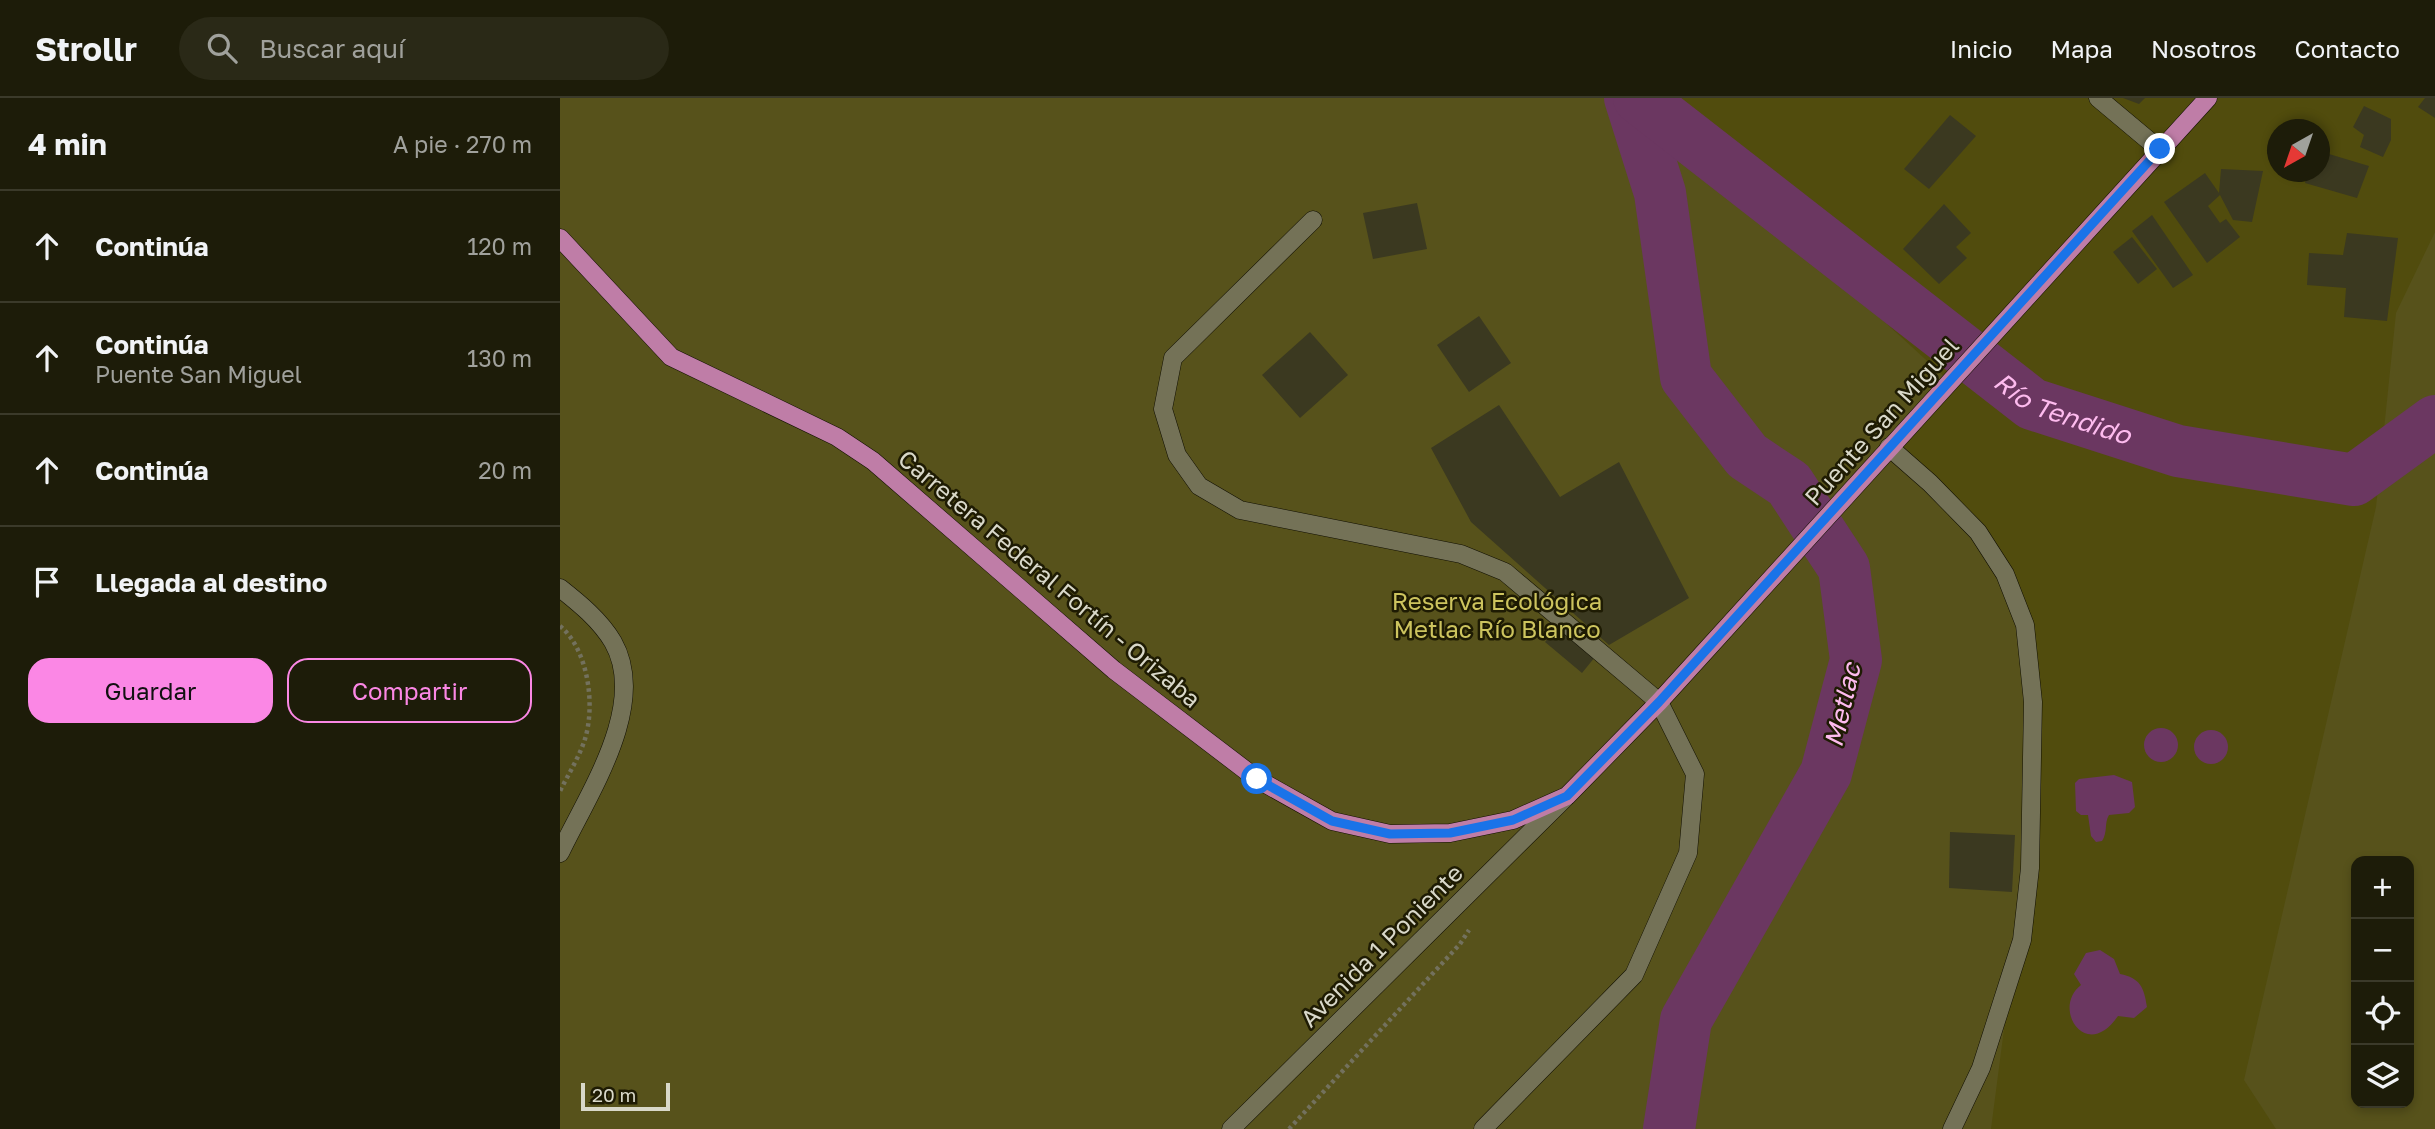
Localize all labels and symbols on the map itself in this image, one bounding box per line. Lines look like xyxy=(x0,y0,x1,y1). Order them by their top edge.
north arrow xyxy=(2267,119,2330,182)
route end xyxy=(2144,133,2175,164)
street label: Puente San Miguel xyxy=(1798,331,1964,511)
water label: Río Tendido xyxy=(1988,365,2136,451)
street label: Carretera Federal Fortín - Orizaba xyxy=(893,443,1207,713)
park label: Reserva Ecológica Metlac Río Blanco xyxy=(1392,586,1602,643)
water label: Metlac xyxy=(1817,658,1867,750)
route start xyxy=(1241,763,1272,794)
street label: Avenida 1 Poniente xyxy=(1294,858,1468,1032)
scale bar xyxy=(581,1080,670,1112)

